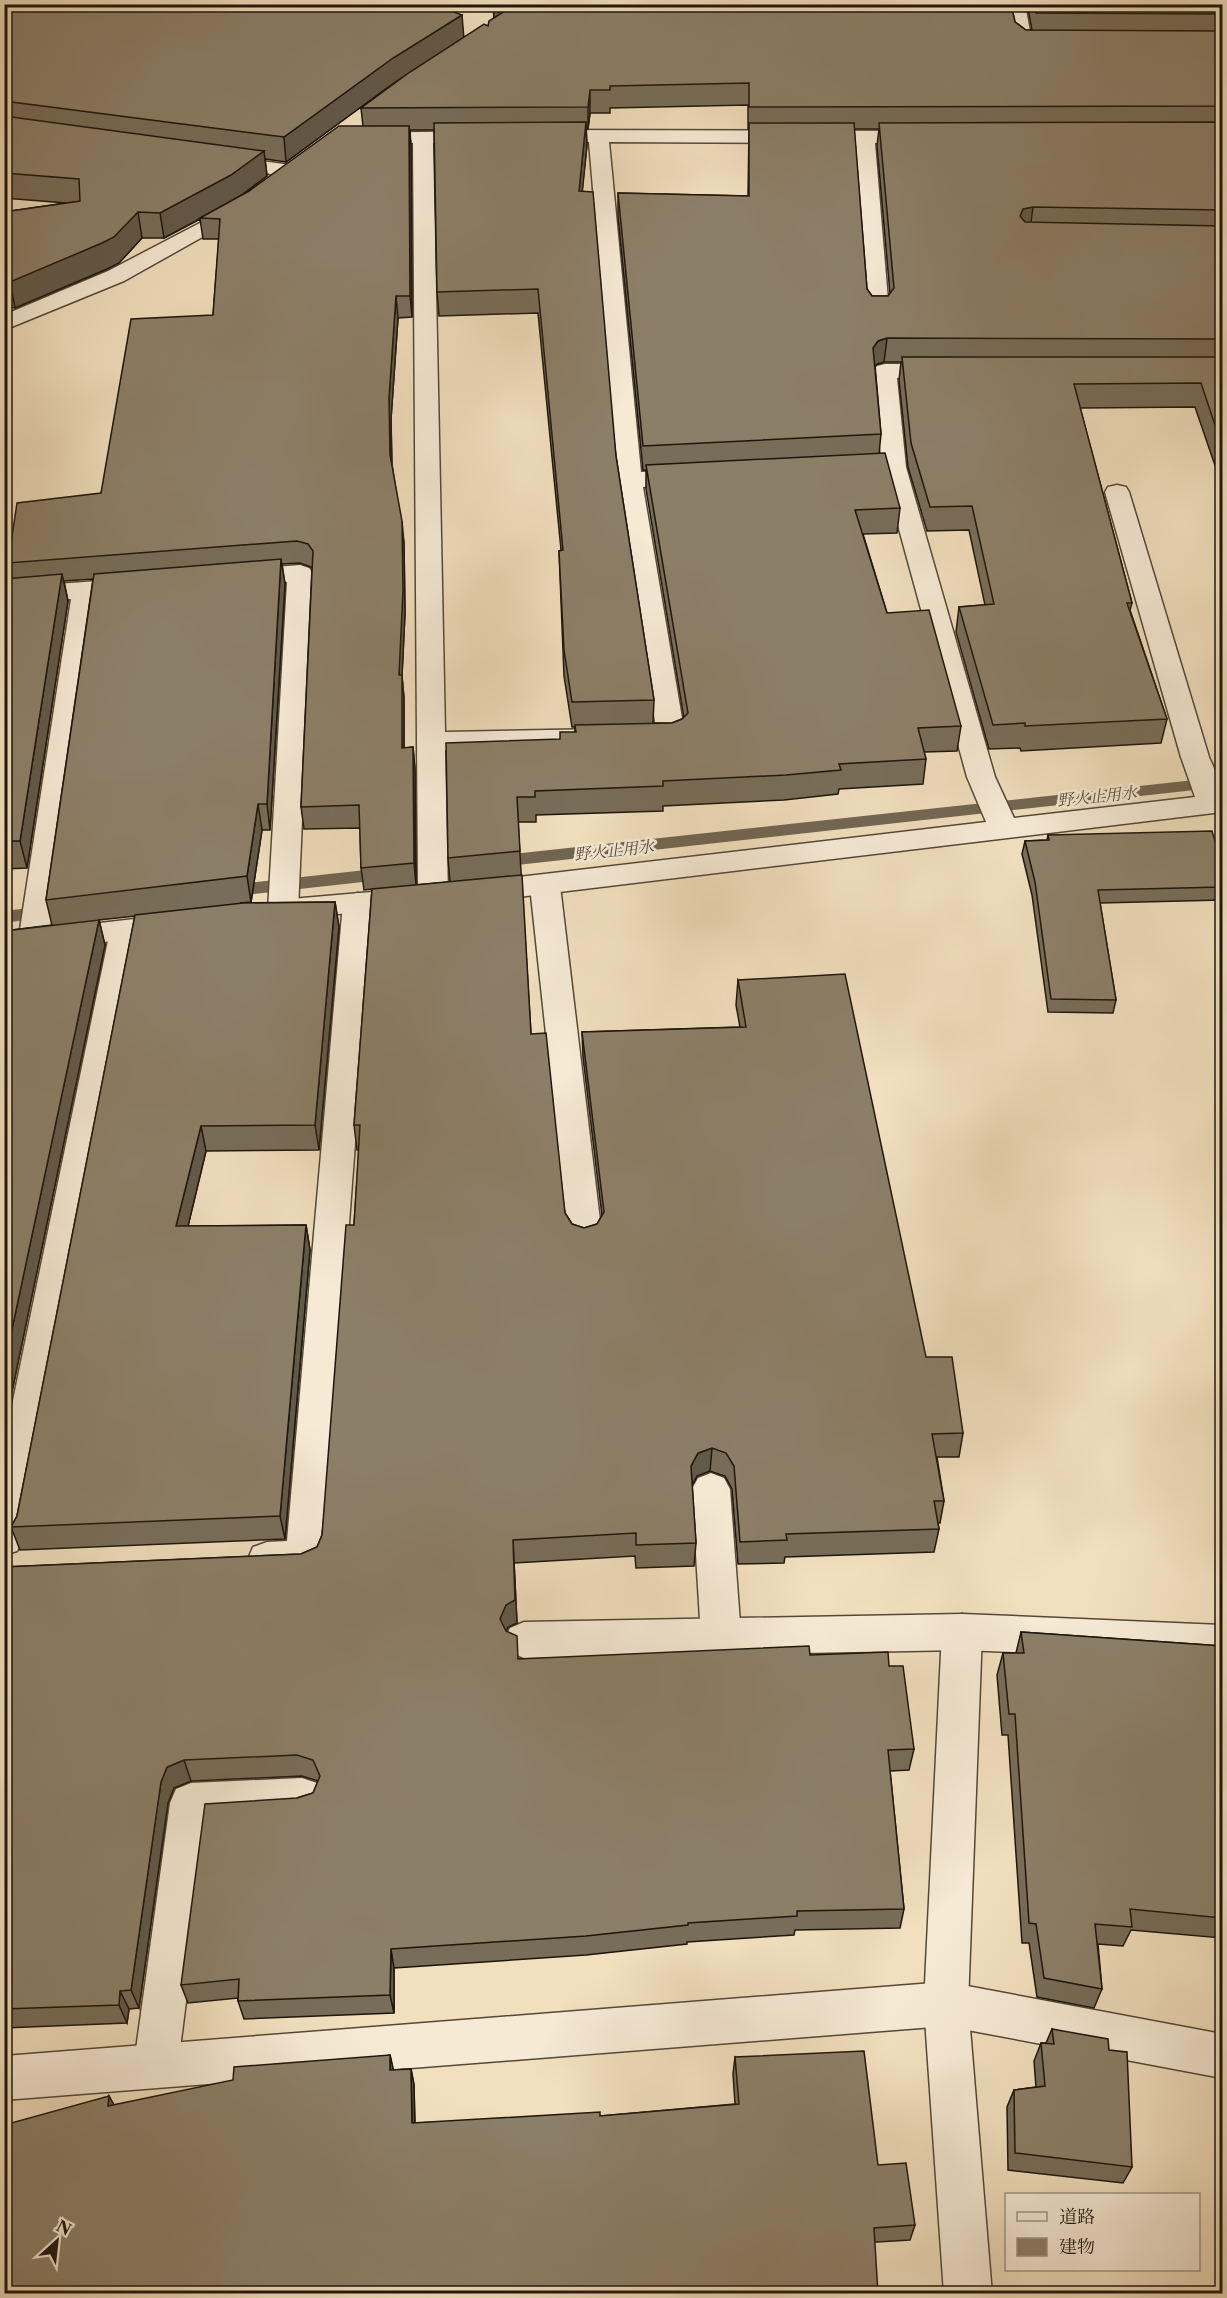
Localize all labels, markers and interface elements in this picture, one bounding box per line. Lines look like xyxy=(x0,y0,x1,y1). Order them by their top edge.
water label: 野火止用水 xyxy=(1056,782,1140,810)
water label: 野火止用水 xyxy=(573,836,657,864)
legend xyxy=(1005,2193,1200,2271)
text: 道路 xyxy=(1059,2206,1095,2228)
north arrow xyxy=(27,2211,87,2271)
text: N xyxy=(53,2216,75,2240)
text: 建物 xyxy=(1059,2236,1095,2258)

